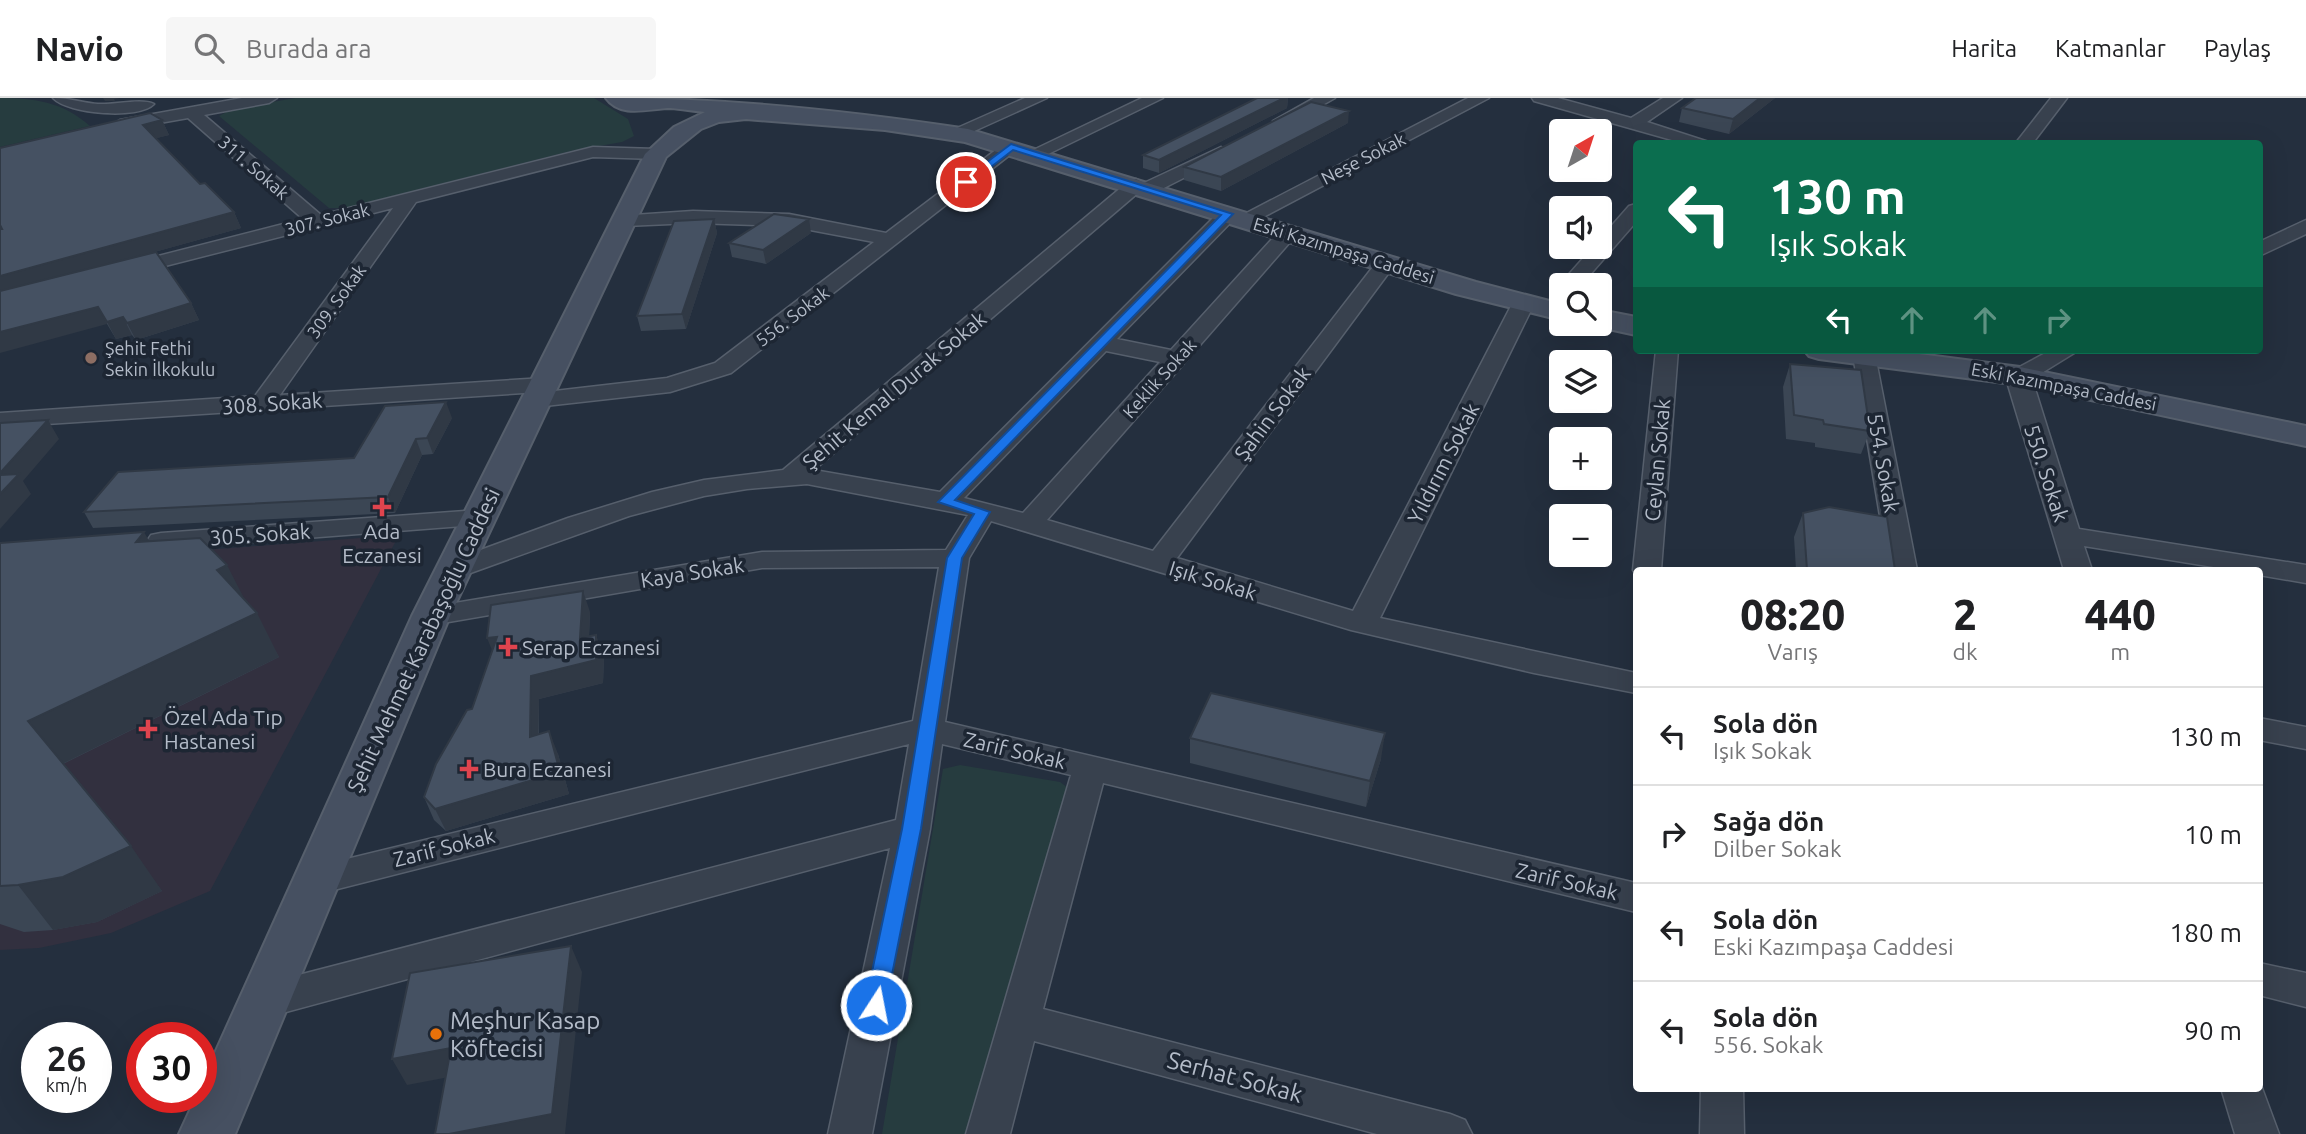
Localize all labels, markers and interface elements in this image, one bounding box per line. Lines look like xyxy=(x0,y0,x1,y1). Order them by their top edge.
search box xyxy=(166,17,656,80)
icon: search xyxy=(190,29,228,67)
text: Navio xyxy=(35,30,124,67)
text: Burada ara xyxy=(246,34,372,63)
text: Harita xyxy=(1951,35,2017,62)
text: Katmanlar xyxy=(2055,35,2166,62)
text: Paylaş xyxy=(2204,35,2271,62)
north arrow xyxy=(1549,119,1612,182)
map controls xyxy=(1549,119,1612,567)
street label: Neşe Sokak xyxy=(1317,128,1409,188)
street label: 311. Sokak xyxy=(215,131,293,203)
pin xyxy=(936,152,996,212)
icon: arrive xyxy=(947,163,985,201)
icon: left xyxy=(1654,168,1745,259)
text: 130 m xyxy=(1769,168,1906,223)
button: sound xyxy=(1549,196,1612,259)
street label: 307. Sokak xyxy=(283,199,371,239)
street label: Eski Kazımpaşa Caddesi xyxy=(1251,213,1437,287)
text: Işık Sokak xyxy=(1769,226,1907,262)
street label: 309. Sokak xyxy=(303,260,369,342)
button: search xyxy=(1549,273,1612,336)
street label: 556. Sokak xyxy=(751,282,833,350)
icon: left xyxy=(1820,301,1858,339)
icon: ahead xyxy=(1893,301,1931,339)
icon: ahead xyxy=(1966,301,2004,339)
icon: right xyxy=(2039,301,2077,339)
street label: Şehit Kemal Durak Sokak xyxy=(797,306,991,474)
street label: Keklik Sokak xyxy=(1118,334,1200,422)
place label: Şehit Fethi Sekin İlkokulu xyxy=(105,338,215,379)
marker: Şehit Fethi Sekin İlkokulu xyxy=(83,350,99,366)
button: layers xyxy=(1549,350,1612,413)
street label: Eski Kazımpaşa Caddesi xyxy=(1970,358,2158,414)
street label: Şahin Sokak xyxy=(1229,361,1315,465)
street label: 308. Sokak xyxy=(221,387,323,418)
street label: Ceylan Sokak xyxy=(1640,397,1674,522)
street label: Yıldırım Sokak xyxy=(1402,398,1484,527)
street label: 554. Sokak xyxy=(1863,411,1905,515)
street label: 550. Sokak xyxy=(2020,421,2074,525)
button: + xyxy=(1549,427,1612,490)
street label: Şehit Mehmet Karabaşoğlu Caddesi xyxy=(342,484,504,796)
marker: Ada Eczanesi xyxy=(374,499,390,515)
button: − xyxy=(1549,504,1612,567)
street label: 305. Sokak xyxy=(209,518,311,549)
place label: Ada Eczanesi xyxy=(342,519,422,567)
street label: Kaya Sokak xyxy=(639,552,746,592)
street label: Işık Sokak xyxy=(1166,555,1260,605)
text: 08:20 xyxy=(1740,591,1845,638)
text: 2 xyxy=(1953,591,1977,638)
text: 440 xyxy=(2085,591,2156,638)
place label: Serap Eczanesi xyxy=(522,635,660,659)
marker: Serap Eczanesi xyxy=(500,639,516,655)
text: Varış xyxy=(1768,639,1818,664)
text: dk xyxy=(1952,639,1978,664)
text: m xyxy=(2110,639,2130,664)
place label: Özel Ada Tıp Hastanesi xyxy=(164,705,283,753)
text: Sola dön xyxy=(1713,709,1818,738)
icon: left xyxy=(1654,717,1692,755)
marker: Özel Ada Tıp Hastanesi xyxy=(138,719,158,739)
text: 130 m xyxy=(2170,722,2242,751)
street label: Zarif Sokak xyxy=(962,727,1069,773)
text: Işık Sokak xyxy=(1713,738,1812,763)
place label: Bura Eczanesi xyxy=(483,757,612,781)
marker: Bura Eczanesi xyxy=(461,761,477,777)
text: Sağa dön xyxy=(1713,807,1824,836)
icon: right xyxy=(1654,815,1692,853)
text: 10 m xyxy=(2184,820,2242,849)
street label: Zarif Sokak xyxy=(391,823,498,871)
text: Dilber Sokak xyxy=(1713,836,1842,861)
street label: Zarif Sokak xyxy=(1514,858,1621,904)
text: Sola dön xyxy=(1713,905,1818,934)
icon: left xyxy=(1654,913,1692,951)
text: 180 m xyxy=(2170,918,2242,947)
text: Eski Kazımpaşa Caddesi xyxy=(1713,934,1954,959)
position arrow xyxy=(839,968,913,1042)
text: Sola dön xyxy=(1713,1003,1818,1032)
place label: Meşhur Kasap Köftecisi xyxy=(450,1007,600,1062)
icon: left xyxy=(1654,1011,1692,1049)
text: 90 m xyxy=(2184,1016,2242,1045)
speed limit sign: 30 xyxy=(126,1022,217,1113)
marker: Meşhur Kasap Köftecisi xyxy=(428,1026,444,1042)
text: 556. Sokak xyxy=(1713,1032,1823,1057)
text: 26 xyxy=(47,1038,86,1078)
street label: Serhat Sokak xyxy=(1164,1046,1306,1108)
text: km/h xyxy=(46,1075,87,1095)

